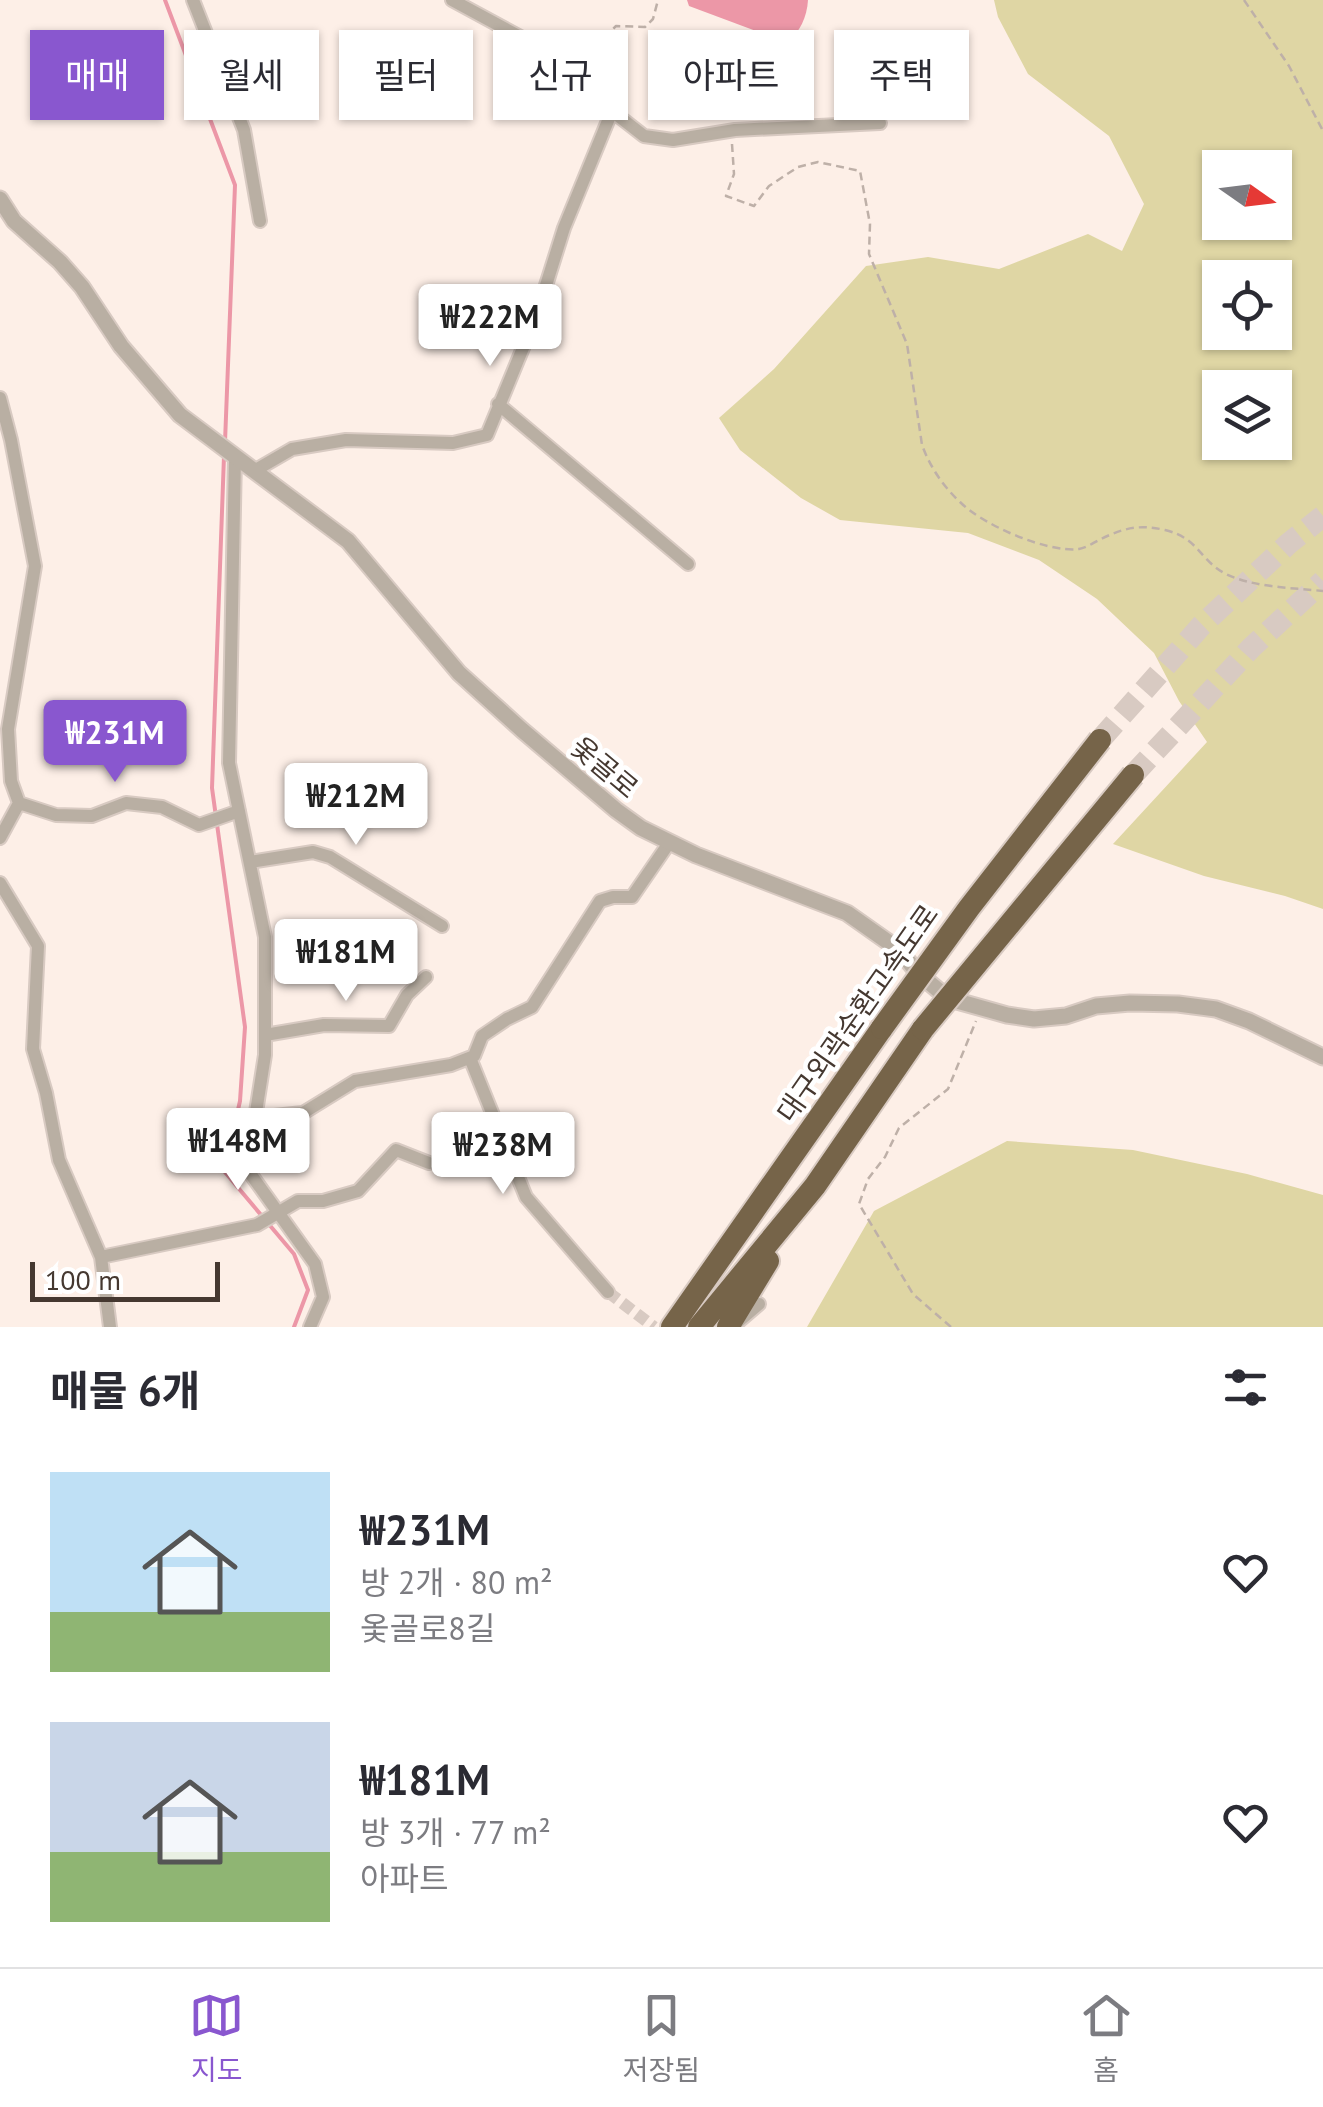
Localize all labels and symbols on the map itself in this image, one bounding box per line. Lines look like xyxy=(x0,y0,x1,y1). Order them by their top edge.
north arrow xyxy=(1202,150,1292,240)
pin: ₩222M xyxy=(420,284,560,369)
pin: ₩231M xyxy=(45,700,185,785)
street label: 옻골로 xyxy=(564,728,646,806)
pin: ₩212M xyxy=(286,763,426,848)
street label: 대구외곽순환고속도로 xyxy=(768,897,946,1129)
pin: ₩181M xyxy=(276,919,416,1004)
pin: ₩148M xyxy=(168,1108,308,1193)
pin: ₩238M xyxy=(433,1112,573,1197)
scale bar xyxy=(30,1257,220,1302)

